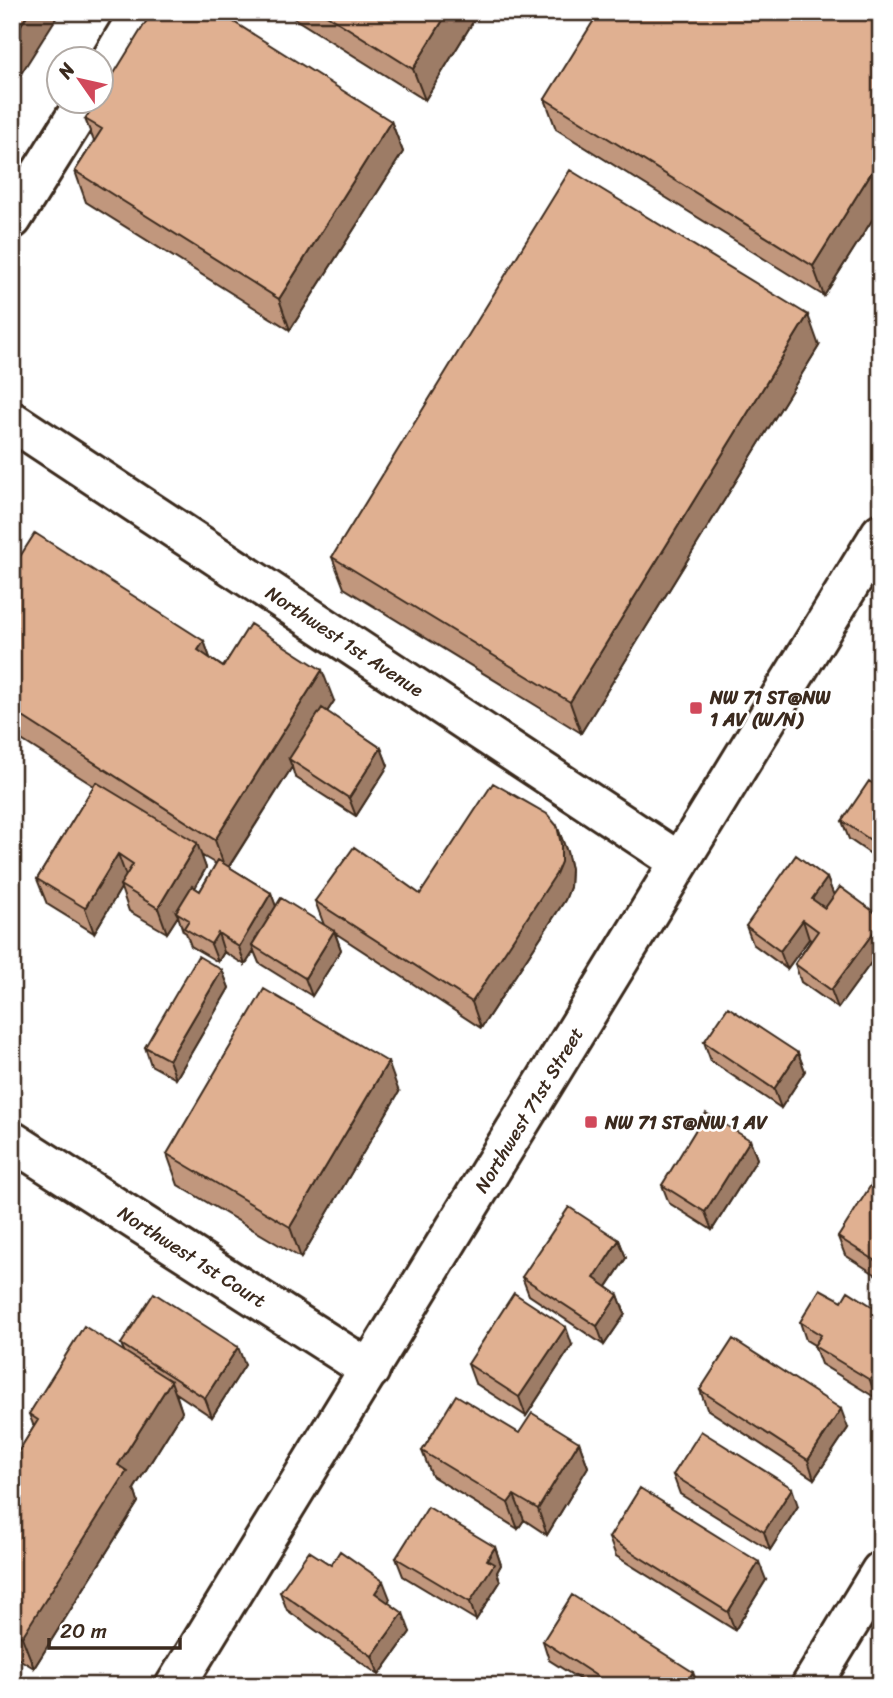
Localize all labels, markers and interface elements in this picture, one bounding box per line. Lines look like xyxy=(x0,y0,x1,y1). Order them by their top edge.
north arrow xyxy=(46,46,116,116)
text: N xyxy=(48,55,84,86)
street label: Northwest 1st Avenue xyxy=(259,577,431,706)
place label: NW 71 ST@NW 1 AV (W/N) xyxy=(709,681,832,736)
marker: NW 71 ST@NW 1 AV (W/N) xyxy=(688,700,704,716)
street label: Northwest 71st Street xyxy=(465,1021,592,1200)
place label: NW 71 ST@NW 1 AV xyxy=(604,1106,768,1139)
marker: NW 71 ST@NW 1 AV xyxy=(583,1114,599,1130)
street label: Northwest 1st Court xyxy=(111,1197,273,1317)
scale bar xyxy=(49,1607,180,1651)
text: 20 m xyxy=(60,1612,107,1650)

